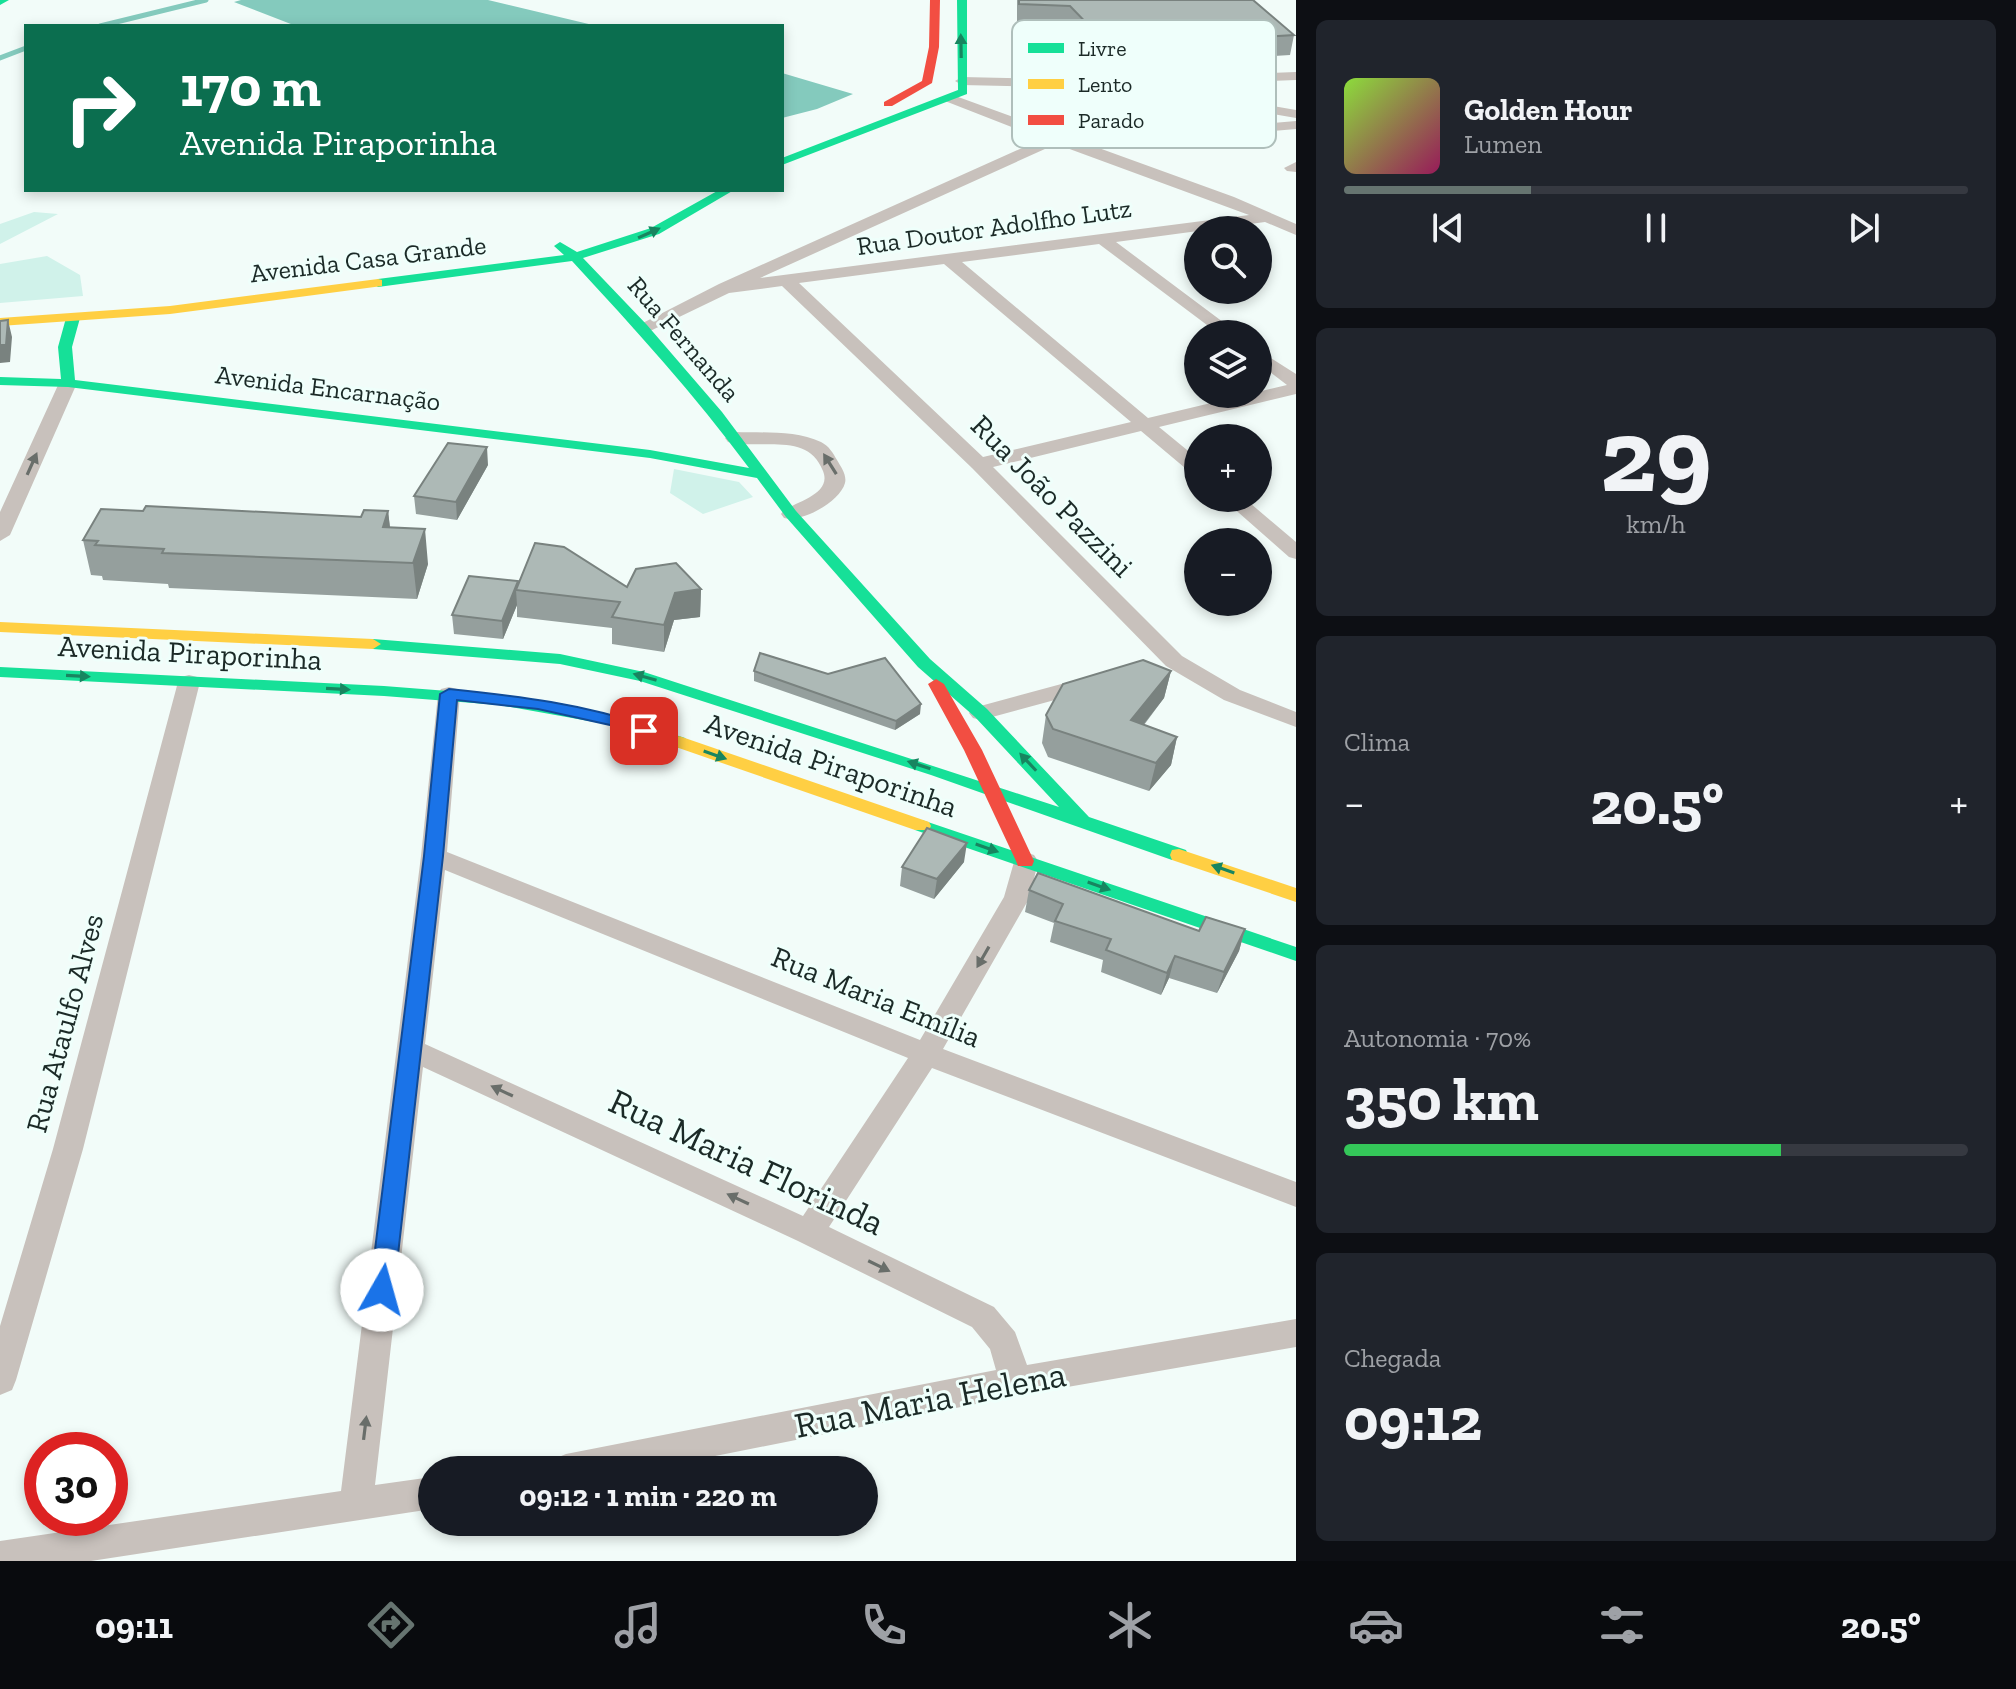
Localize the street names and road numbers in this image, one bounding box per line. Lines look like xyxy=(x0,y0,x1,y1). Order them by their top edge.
street label: Rua Doutor Adolfho Lutz xyxy=(855,192,1133,262)
street label: Avenida Casa Grande xyxy=(248,229,488,289)
street label: Rua Fernanda xyxy=(621,270,747,408)
street label: Avenida Encarnação xyxy=(214,358,442,418)
street label: Rua João Pazzini xyxy=(963,407,1141,585)
street label: Avenida Piraporinha xyxy=(57,628,323,678)
street label: Avenida Piraporinha xyxy=(700,705,962,825)
street label: Rua Ataulfo Alves xyxy=(19,910,111,1136)
street label: Rua Maria Emília xyxy=(766,939,986,1055)
street label: Rua Maria Florinda xyxy=(602,1079,891,1244)
street label: Rua Maria Helena xyxy=(791,1352,1069,1447)

